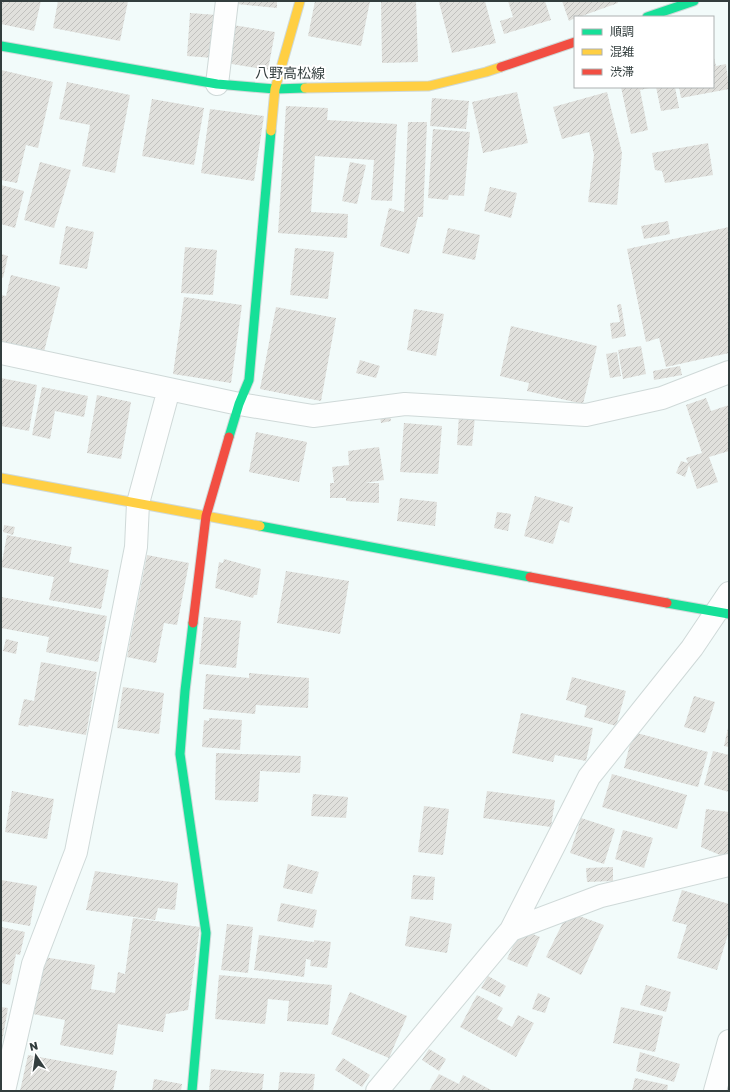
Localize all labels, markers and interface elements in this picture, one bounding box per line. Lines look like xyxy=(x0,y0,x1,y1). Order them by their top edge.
legend xyxy=(574,16,714,88)
text: 順調 xyxy=(610,24,634,39)
text: 混雑 xyxy=(610,44,634,59)
street label: 八野高松線 xyxy=(255,63,325,82)
text: 渋滞 xyxy=(610,64,634,79)
north arrow xyxy=(16,1036,56,1076)
text: N xyxy=(28,1038,39,1053)

